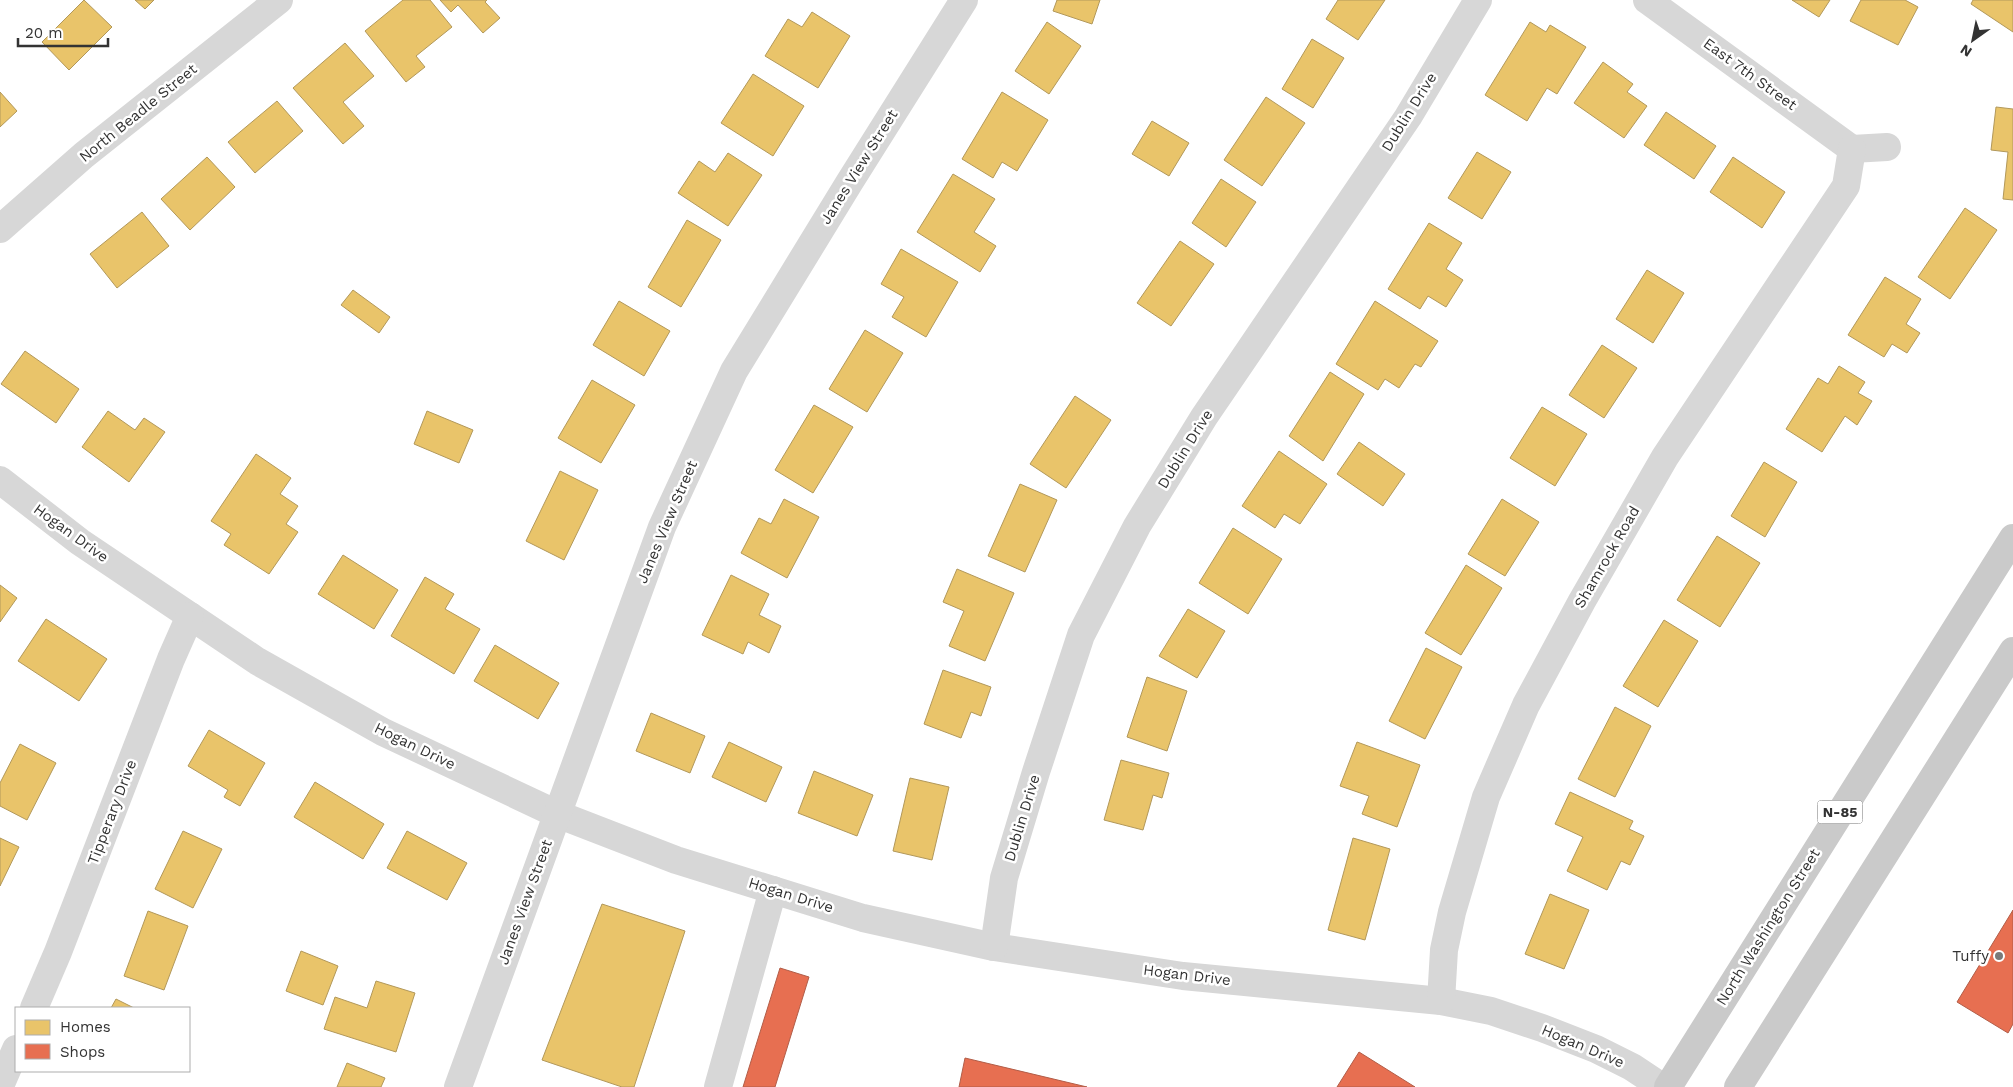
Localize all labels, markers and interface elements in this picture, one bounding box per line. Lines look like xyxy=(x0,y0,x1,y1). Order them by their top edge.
scale bar xyxy=(18,15,108,47)
north arrow xyxy=(1948,15,1998,65)
text: 20 m xyxy=(25,24,63,42)
street label: East 7th Street xyxy=(1700,34,1801,114)
text: N xyxy=(1957,41,1975,60)
street label: North Beadle Street xyxy=(76,60,201,166)
street label: Dublin Drive xyxy=(1378,69,1440,155)
street label: Janes View Street xyxy=(816,106,902,228)
street label: Dublin Drive xyxy=(1154,406,1216,492)
street label: Janes View Street xyxy=(633,457,701,586)
street label: Hogan Drive xyxy=(30,500,112,566)
street label: Shamrock Road xyxy=(1570,503,1644,611)
street label: Hogan Drive xyxy=(371,719,459,773)
street label: Tipperary Drive xyxy=(84,757,140,867)
street label: Dublin Drive xyxy=(1000,772,1044,864)
road number: N-85 xyxy=(1818,800,1862,824)
street label: Janes View Street xyxy=(494,836,556,967)
street label: North Washington Street xyxy=(1712,845,1824,1009)
street label: Hogan Drive xyxy=(746,874,836,916)
place label: Tuffy xyxy=(1952,947,1989,965)
marker: Tuffy xyxy=(1993,950,2005,962)
street label: Hogan Drive xyxy=(1142,961,1232,989)
legend xyxy=(15,1007,190,1072)
text: Homes xyxy=(60,1018,111,1036)
street label: Hogan Drive xyxy=(1539,1021,1627,1071)
text: Shops xyxy=(60,1043,105,1061)

